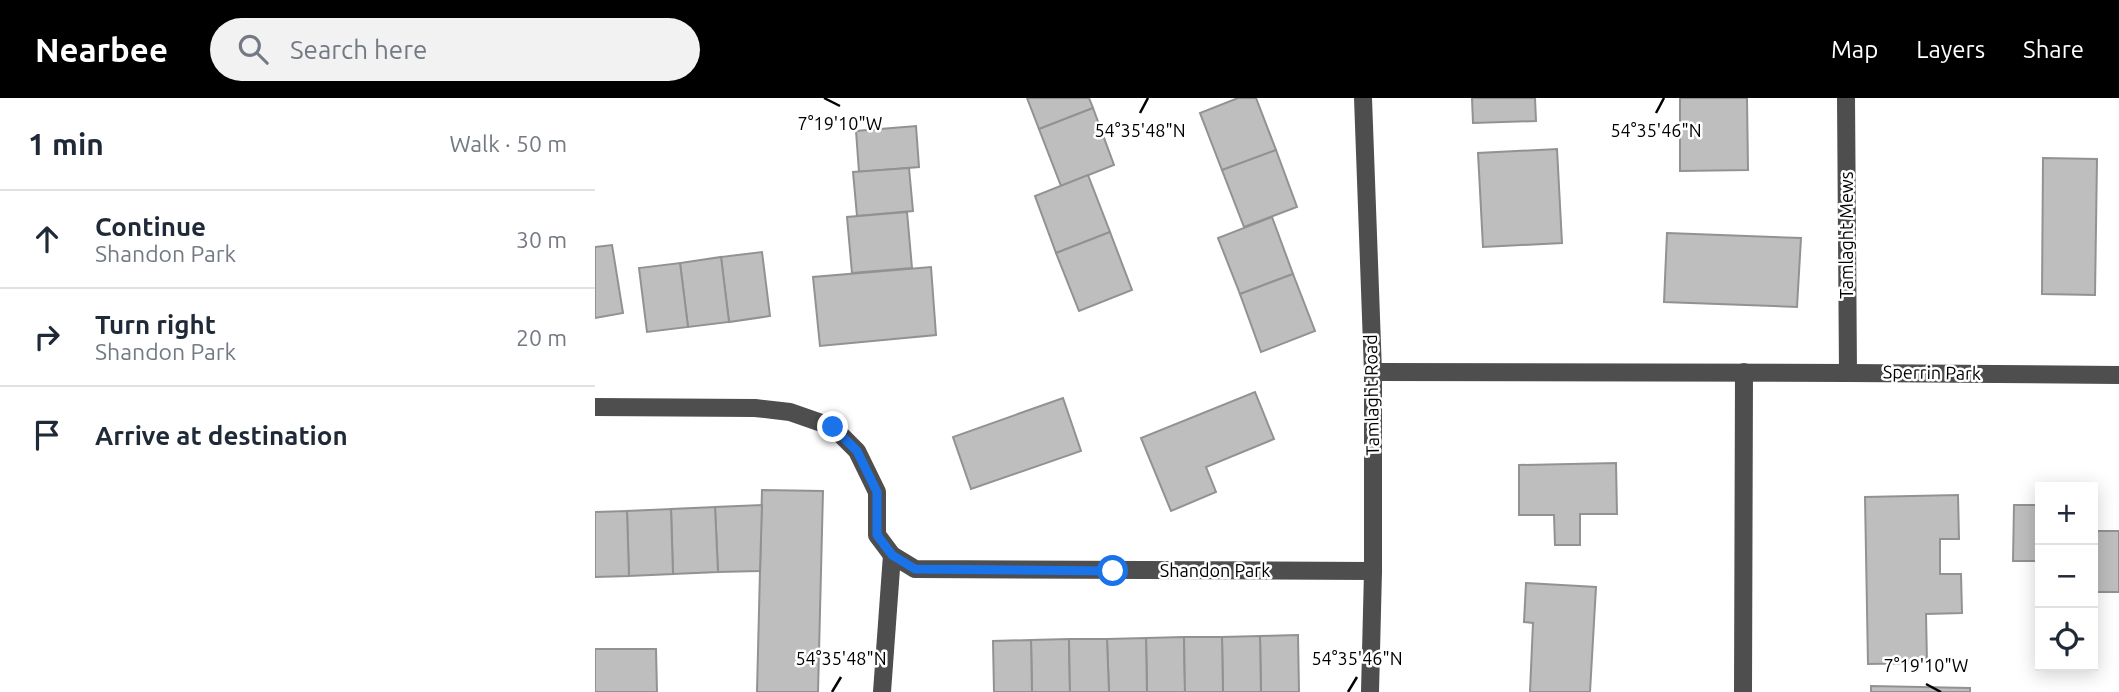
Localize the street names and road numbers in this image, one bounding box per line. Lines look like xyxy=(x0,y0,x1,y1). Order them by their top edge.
street label: Tamlaght Mews xyxy=(1836,171,1856,299)
street label: Tamlaght Road xyxy=(1360,334,1382,456)
street label: Sperrin Park xyxy=(1883,361,1981,383)
street label: Shandon Park xyxy=(1160,560,1270,580)

